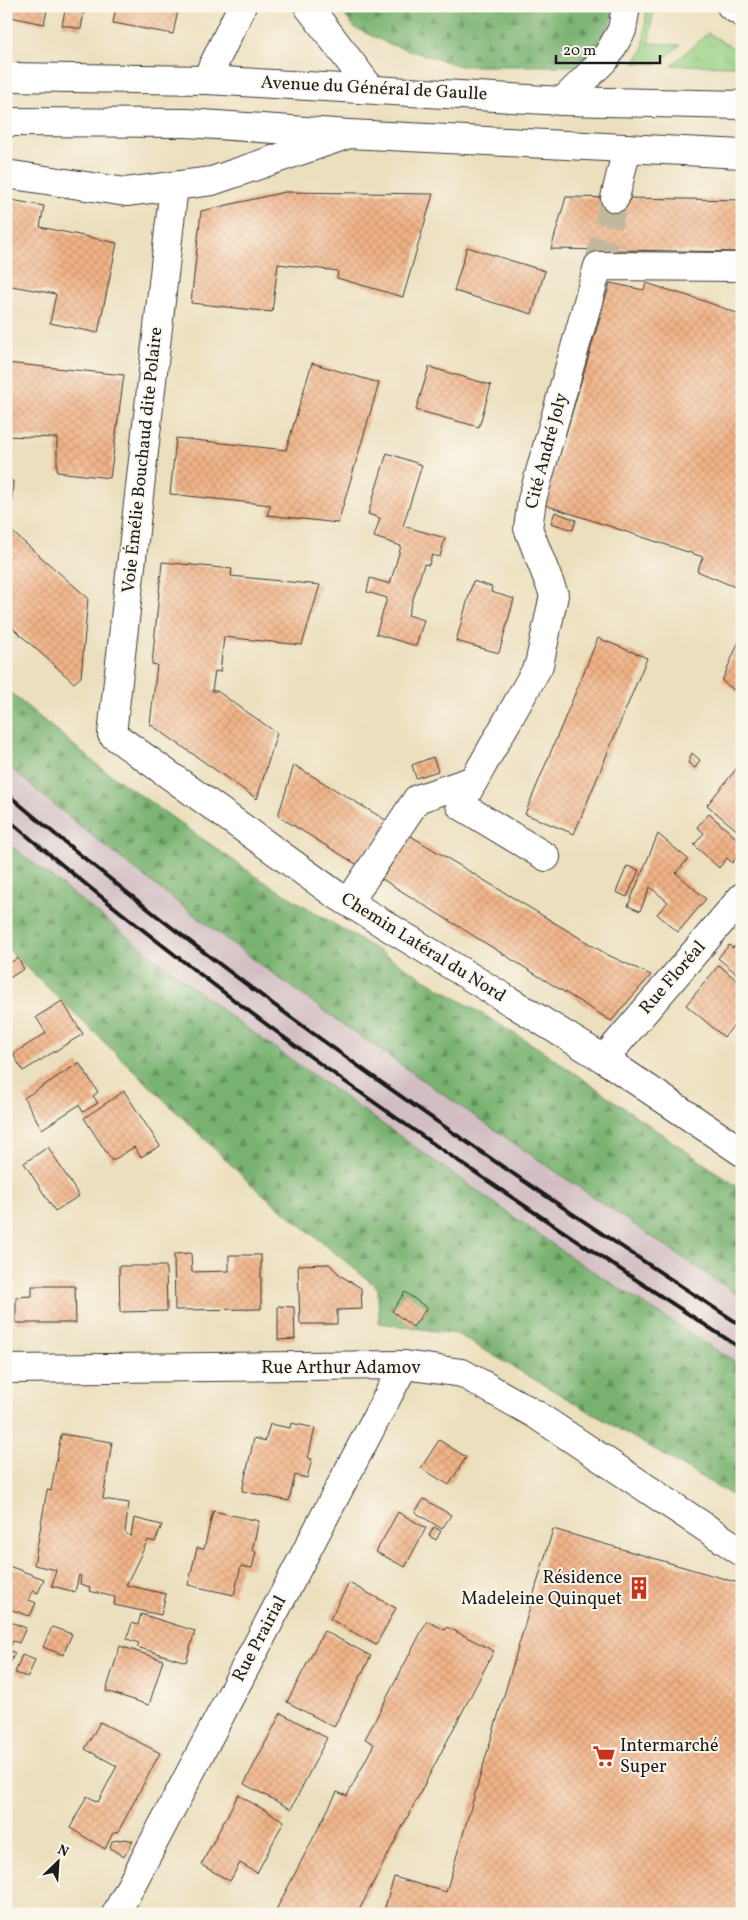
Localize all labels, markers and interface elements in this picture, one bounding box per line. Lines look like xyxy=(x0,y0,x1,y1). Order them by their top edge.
scale bar xyxy=(556,32,659,64)
text: 20 m xyxy=(563,41,596,62)
street label: Avenue du Général de Gaulle xyxy=(260,71,488,107)
street label: Voie Émélie Bouchaud dite Polaire xyxy=(117,326,169,594)
street label: Cité André Joly xyxy=(520,390,575,512)
street label: Chemin Latéral du Nord xyxy=(336,887,510,1009)
street label: Rue Floréal xyxy=(634,936,712,1020)
street label: Rue Arthur Adamov xyxy=(261,1356,421,1381)
place label: Résidence Madeleine Quinquet xyxy=(461,1566,622,1612)
building icon: Résidence Madeleine Quinquet xyxy=(626,1575,652,1601)
street label: Rue Prairial xyxy=(227,1592,293,1686)
place label: Intermarché Super xyxy=(620,1734,719,1780)
supermarket icon: Intermarché Super xyxy=(591,1743,617,1769)
north arrow xyxy=(32,1838,82,1888)
text: N xyxy=(54,1841,71,1862)

